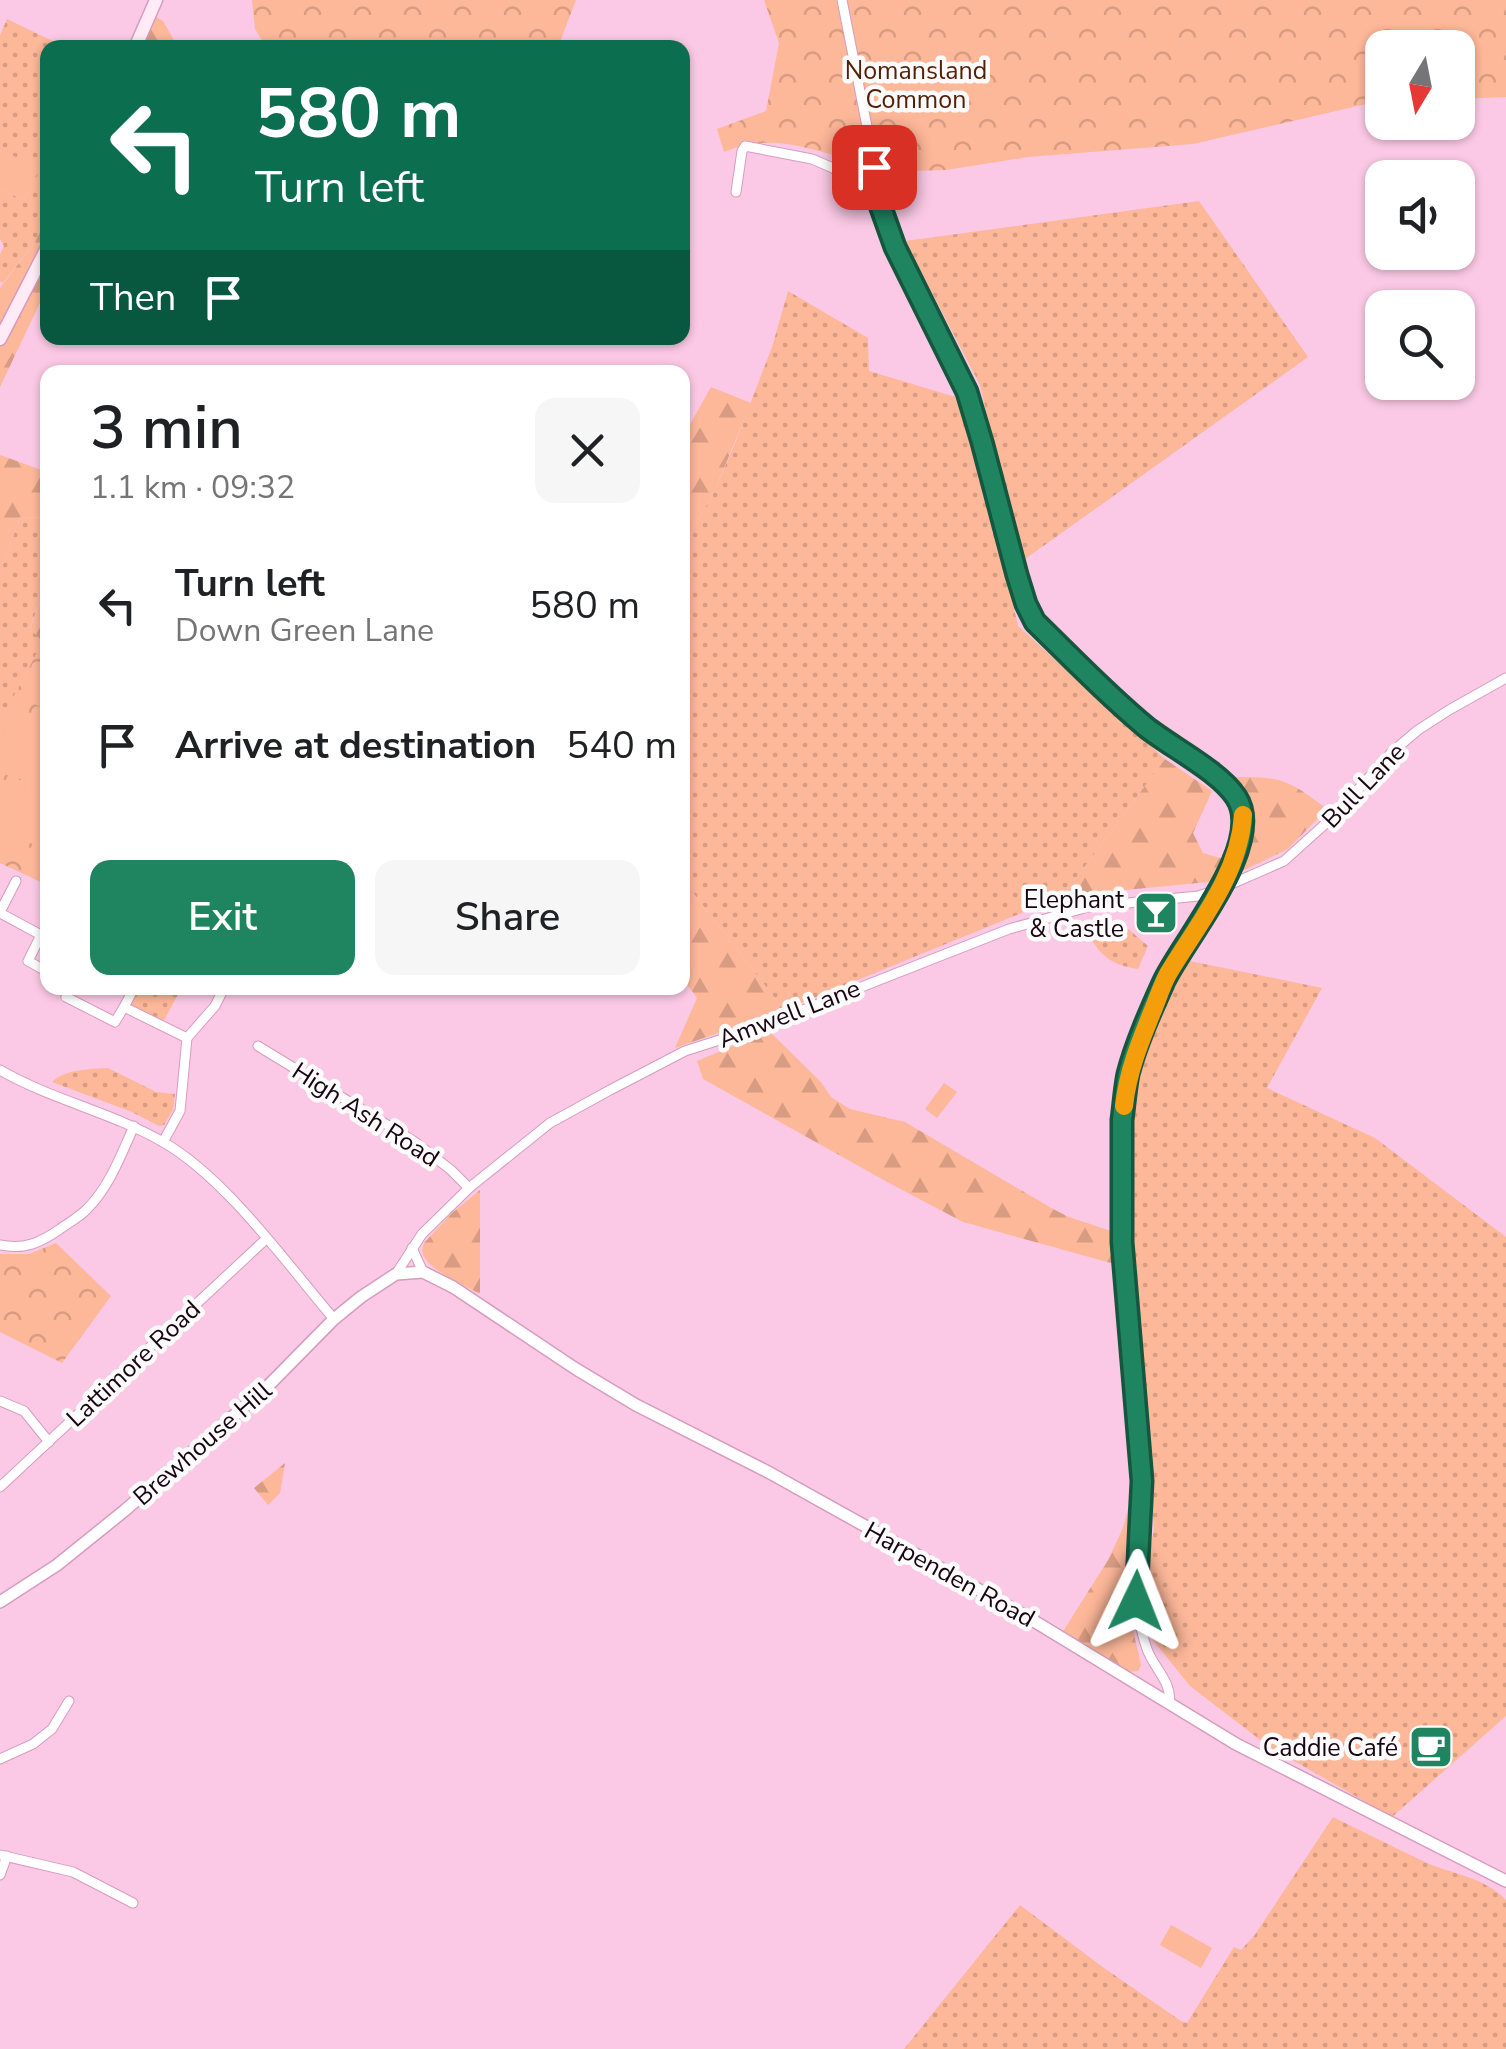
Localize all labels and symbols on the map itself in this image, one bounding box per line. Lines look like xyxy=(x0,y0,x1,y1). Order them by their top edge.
north arrow xyxy=(1365,30,1475,140)
park label: Nomansland Common xyxy=(845,54,987,117)
pin xyxy=(832,125,917,210)
street label: Bull Lane xyxy=(1315,736,1413,836)
place label: Elephant & Castle xyxy=(1024,883,1124,946)
bar icon: Elephant & Castle xyxy=(1133,890,1179,936)
street label: Amwell Lane xyxy=(714,971,865,1057)
street label: High Ash Road xyxy=(285,1055,446,1175)
street label: Lattimore Road xyxy=(59,1293,208,1435)
street label: Brewhouse Hill xyxy=(126,1374,280,1513)
street label: Harpenden Road xyxy=(858,1514,1041,1636)
position arrow xyxy=(1084,1549,1188,1653)
cafe icon: Caddie Café xyxy=(1408,1724,1454,1770)
place label: Caddie Café xyxy=(1263,1731,1398,1765)

